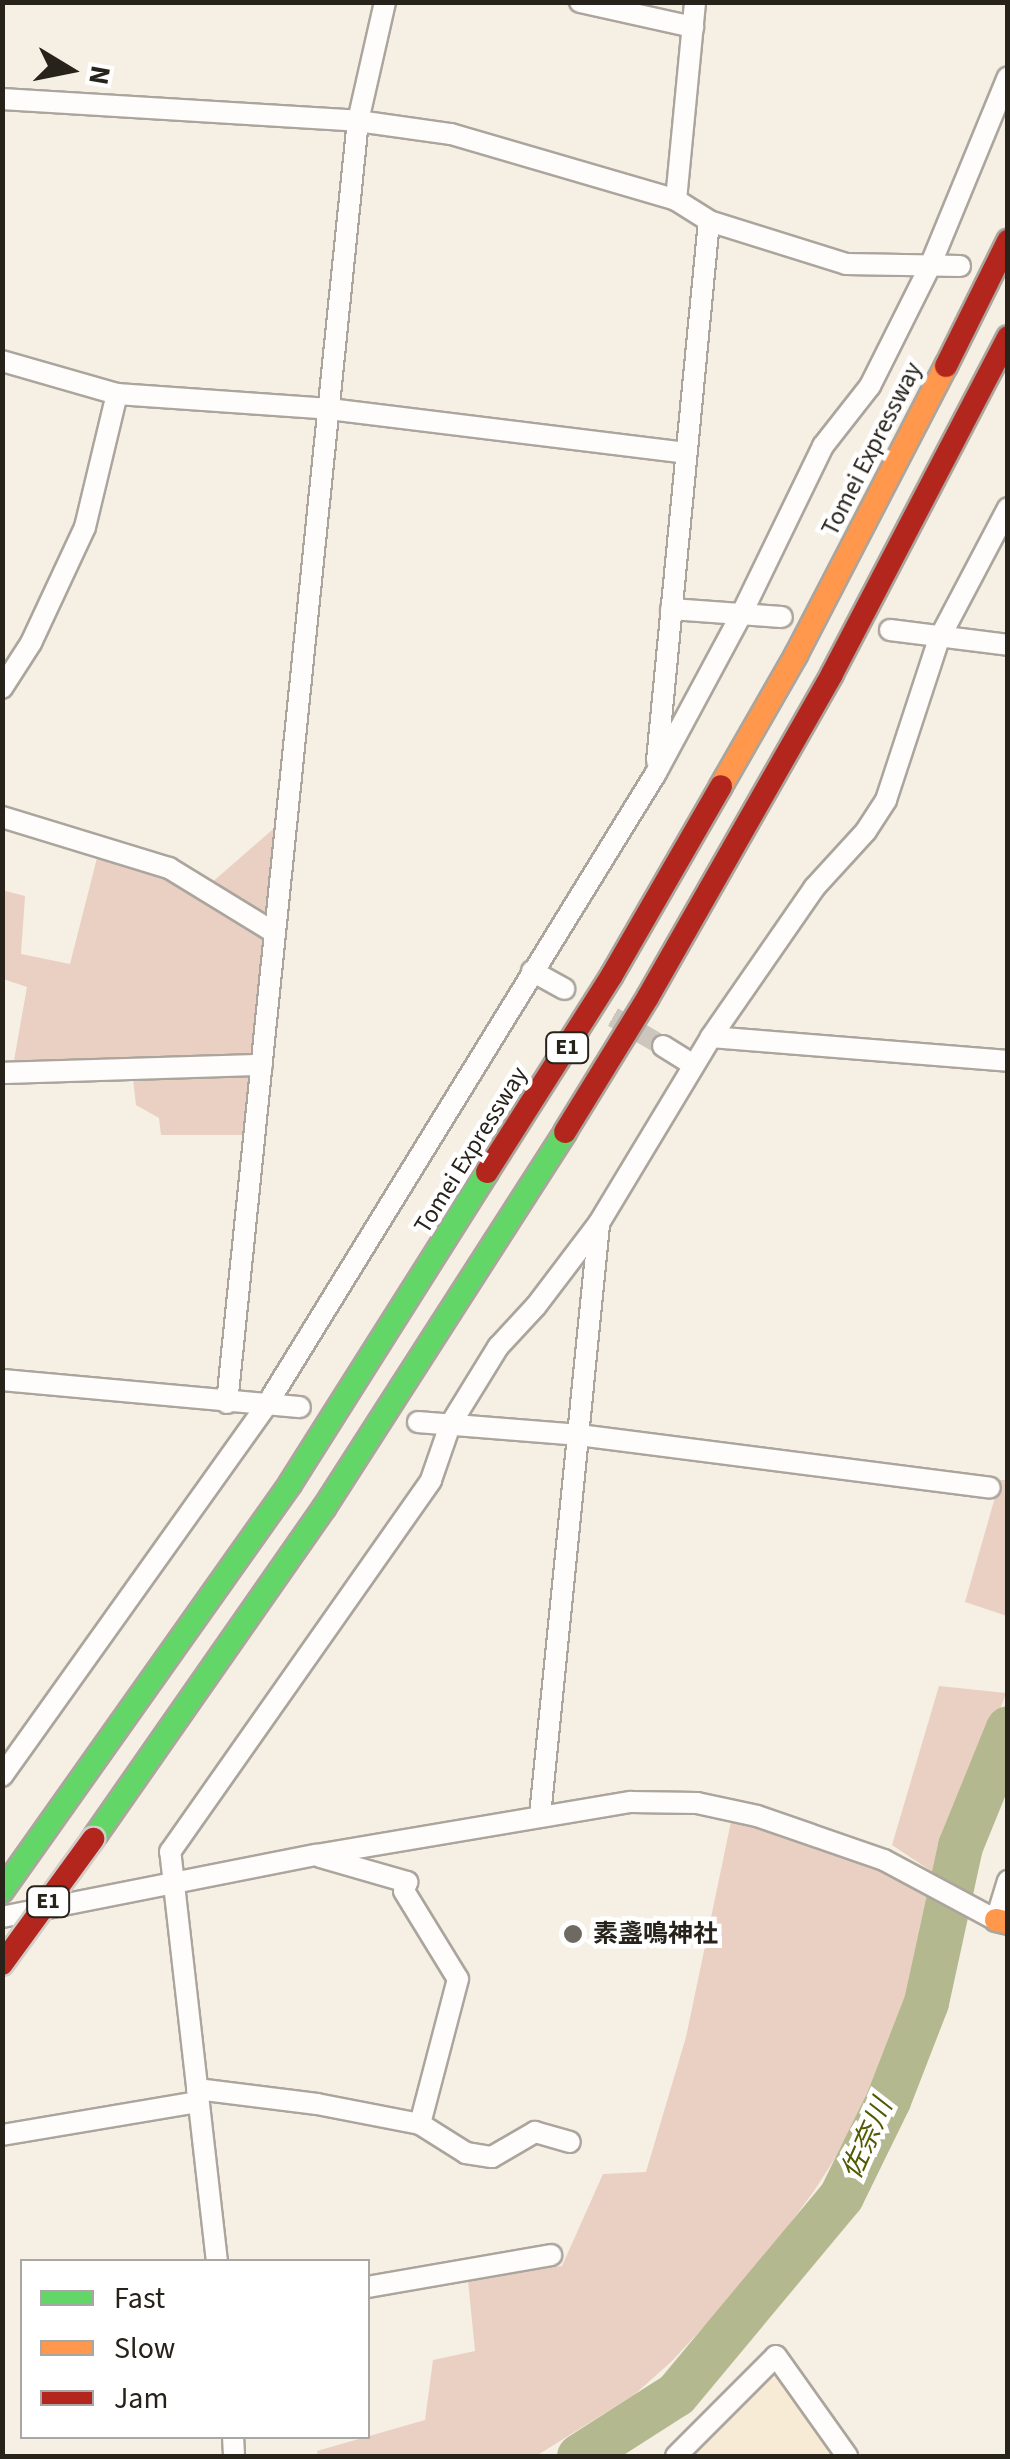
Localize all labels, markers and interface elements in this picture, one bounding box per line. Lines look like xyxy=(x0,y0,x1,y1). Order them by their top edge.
north arrow xyxy=(20,20,120,120)
text: N xyxy=(78,63,121,88)
street label: Tomei Expressway xyxy=(815,357,929,541)
road number: E1 xyxy=(544,1031,590,1065)
street label: Tomei Expressway xyxy=(408,1061,534,1239)
road number: E1 xyxy=(26,1885,70,1919)
place label: 素盞鳴神社 xyxy=(593,1919,718,1949)
marker: 素盞鳴神社 xyxy=(562,1923,584,1945)
water label: 佐奈川 xyxy=(835,2094,899,2184)
legend xyxy=(20,2259,370,2439)
text: Fast xyxy=(114,2277,165,2320)
text: Slow xyxy=(114,2327,175,2370)
text: Jam xyxy=(114,2377,168,2420)

